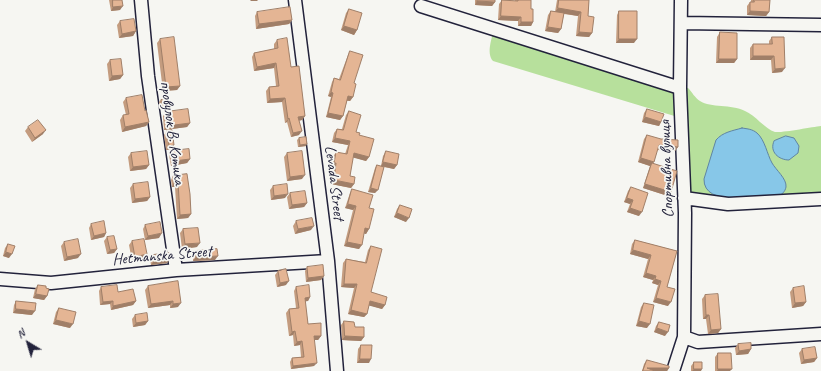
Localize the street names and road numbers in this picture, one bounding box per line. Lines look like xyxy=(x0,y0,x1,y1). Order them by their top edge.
street label: провулок В. Котика xyxy=(155,80,189,186)
street label: Спортивна вулиця xyxy=(656,120,678,218)
street label: Levada Street xyxy=(320,144,348,222)
street label: Hetmanska Street xyxy=(112,242,212,270)

